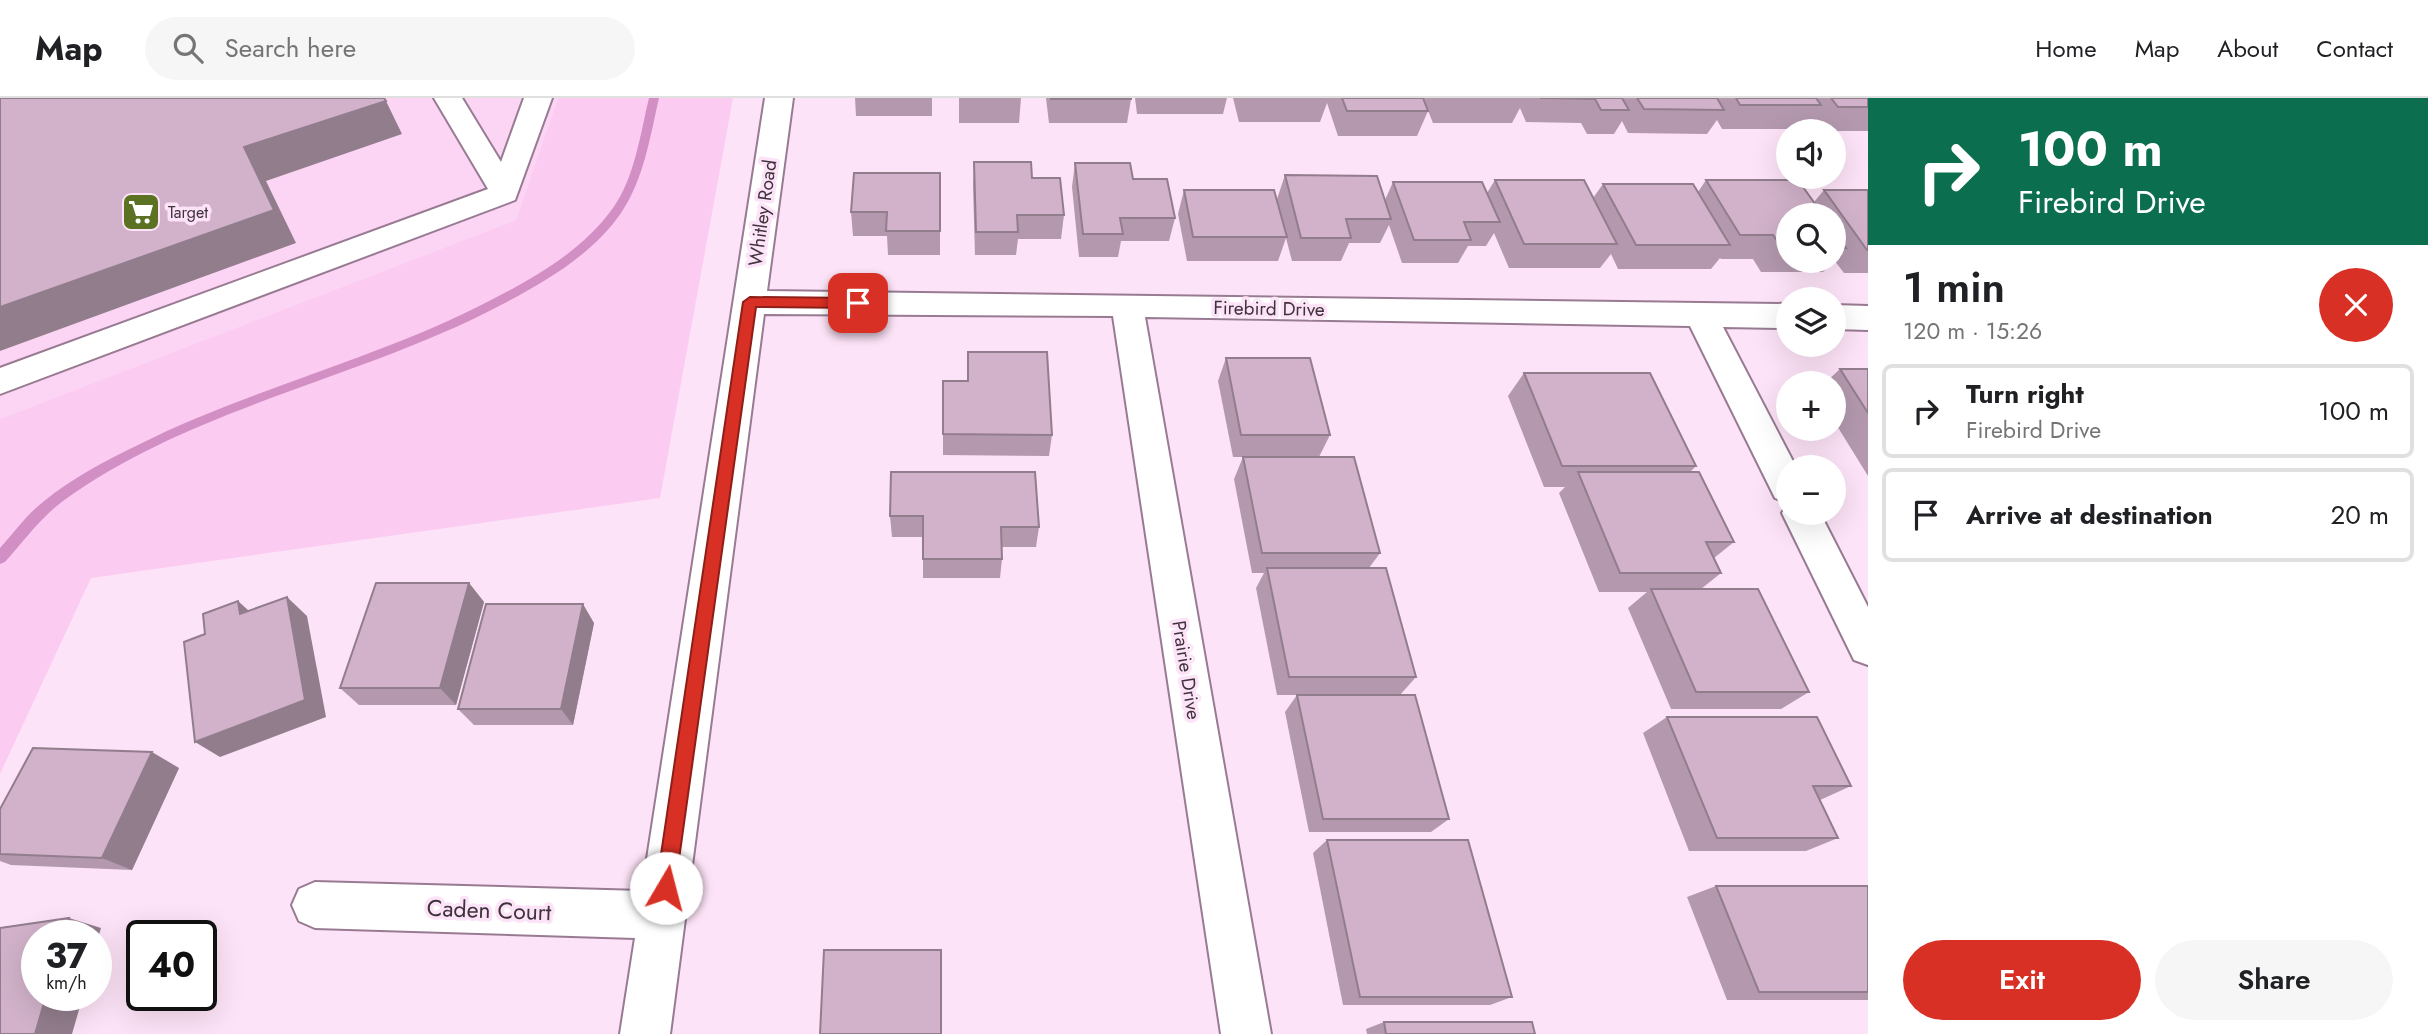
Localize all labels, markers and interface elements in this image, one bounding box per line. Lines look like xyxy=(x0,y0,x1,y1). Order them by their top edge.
search box xyxy=(145,17,635,80)
text: Map xyxy=(35,25,103,72)
icon: search xyxy=(169,29,207,67)
text: Search here xyxy=(225,29,356,67)
text: Home xyxy=(2035,31,2097,66)
text: Map xyxy=(2135,31,2179,66)
text: About xyxy=(2217,31,2278,66)
text: Contact xyxy=(2316,31,2393,66)
text: 100 m xyxy=(2018,114,2163,184)
map controls xyxy=(1776,119,1846,525)
button: sound xyxy=(1776,119,1846,189)
icon: right xyxy=(1903,126,1994,217)
street label: Whitley Road xyxy=(742,158,783,268)
text: Firebird Drive xyxy=(2018,179,2206,225)
supermarket icon: Target xyxy=(120,191,162,233)
place label: Target xyxy=(168,201,208,224)
button: search xyxy=(1776,203,1846,273)
text: 1 min xyxy=(1903,257,2005,318)
button: close xyxy=(2319,268,2393,342)
pin xyxy=(828,273,888,333)
icon: arrive xyxy=(839,284,877,322)
button: layers xyxy=(1776,287,1846,357)
street label: Firebird Drive xyxy=(1213,294,1325,323)
text: 120 m · 15:26 xyxy=(1903,314,2042,348)
button: + xyxy=(1776,371,1846,441)
text: Turn right xyxy=(1966,375,2084,413)
icon: right xyxy=(1907,392,1945,430)
text: 100 m xyxy=(2318,392,2389,430)
text: Firebird Drive xyxy=(1966,413,2101,447)
button: − xyxy=(1776,455,1846,525)
icon: arrive xyxy=(1907,496,1945,534)
text: Arrive at destination xyxy=(1966,496,2213,534)
text: 20 m xyxy=(2331,496,2389,534)
street label: Prairie Drive xyxy=(1165,619,1208,722)
position arrow xyxy=(629,851,703,925)
street label: Caden Court xyxy=(426,891,552,929)
speed limit sign: 40 xyxy=(126,920,217,1011)
text: 37 xyxy=(45,931,88,981)
button: Exit xyxy=(1903,940,2141,1020)
button: Share xyxy=(2155,940,2393,1020)
text: km/h xyxy=(46,970,87,996)

